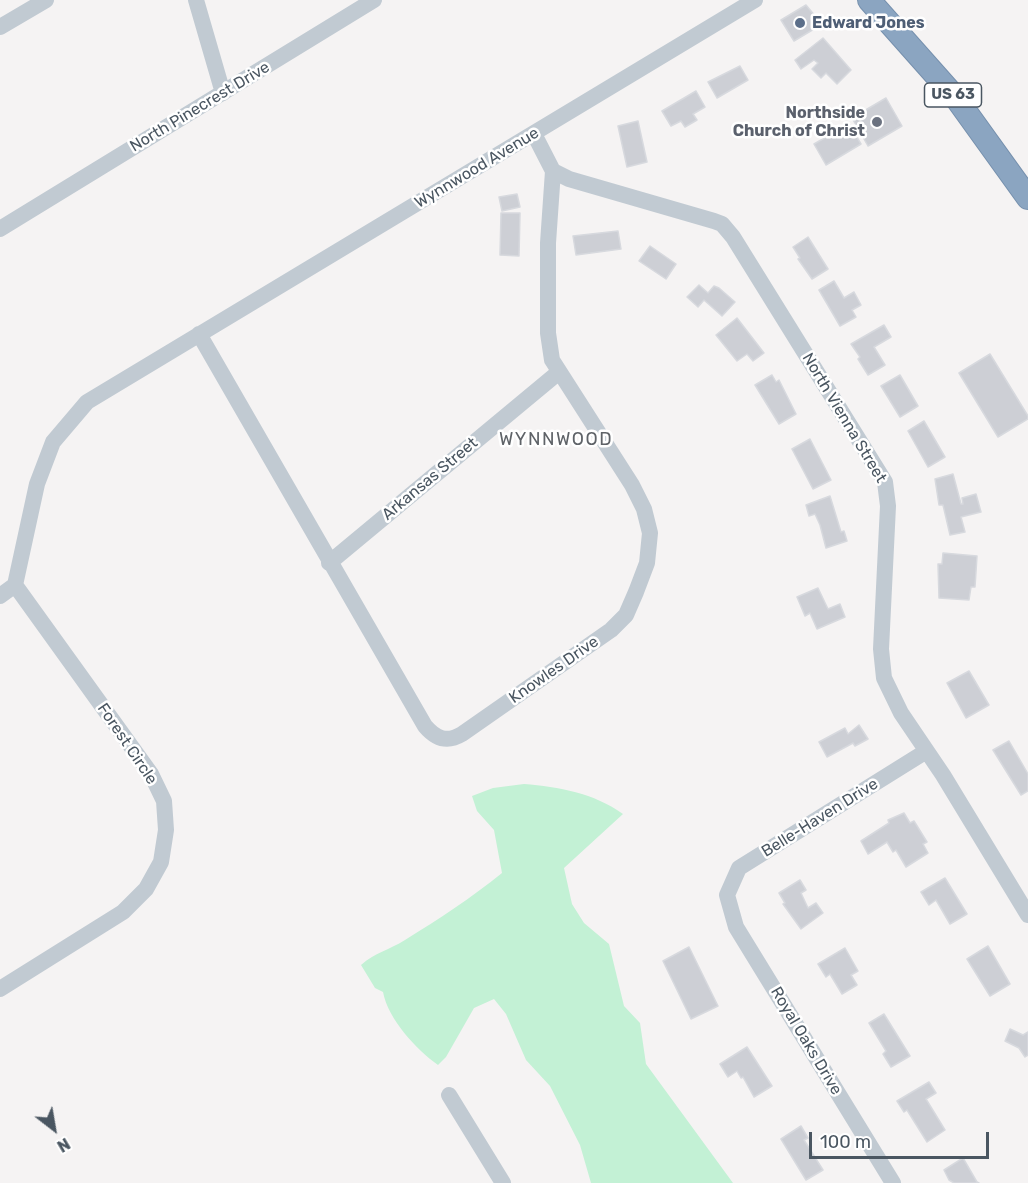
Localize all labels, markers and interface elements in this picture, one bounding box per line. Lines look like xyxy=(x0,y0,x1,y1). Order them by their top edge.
place label: Edward Jones xyxy=(812,13,925,33)
marker: Edward Jones xyxy=(793,16,807,30)
street label: North Pinecrest Drive xyxy=(127,58,273,156)
road number: US 63 xyxy=(924,83,982,107)
place label: Northside Church of Christ xyxy=(733,103,865,141)
marker: Northside Church of Christ xyxy=(870,115,884,129)
street label: Wynnwood Avenue xyxy=(411,123,543,213)
street label: North Vienna Street xyxy=(798,350,890,486)
district label: WYNNWOOD xyxy=(499,429,613,451)
street label: Arkansas Street xyxy=(378,433,482,525)
street label: Knowles Drive xyxy=(506,632,602,708)
street label: Forest Circle xyxy=(93,700,161,788)
street label: Belle-Haven Drive xyxy=(758,774,882,862)
street label: Royal Oaks Drive xyxy=(766,983,846,1099)
north arrow xyxy=(24,1099,84,1159)
scale bar xyxy=(812,1120,992,1158)
text: 100 m xyxy=(820,1131,871,1153)
text: N xyxy=(54,1134,73,1156)

